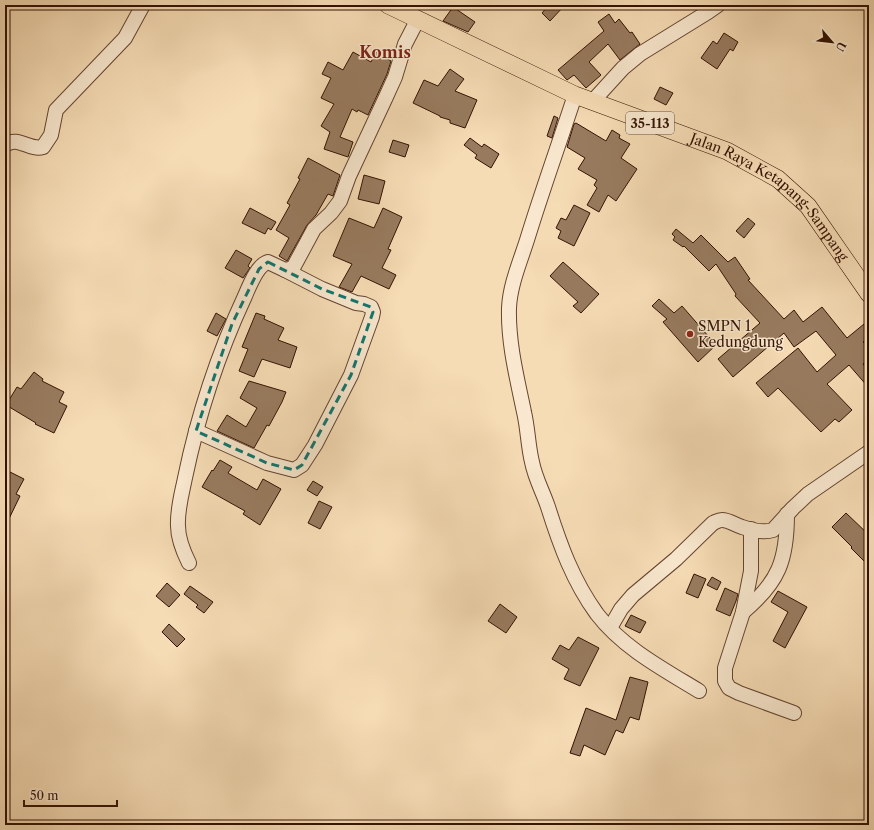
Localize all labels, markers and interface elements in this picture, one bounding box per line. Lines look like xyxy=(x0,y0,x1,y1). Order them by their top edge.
north arrow xyxy=(812,22,852,62)
text: U xyxy=(833,39,849,54)
district label: Komis xyxy=(359,42,411,62)
road number: 35-113 xyxy=(626,112,674,134)
street label: Jalan Raya Ketapang-Sampang xyxy=(686,129,853,265)
place label: SMPN 1 Kedungdung xyxy=(698,317,784,351)
marker: SMPN 1 Kedungdung xyxy=(685,329,695,339)
scale bar xyxy=(24,782,117,808)
text: 50 m xyxy=(30,788,59,803)

